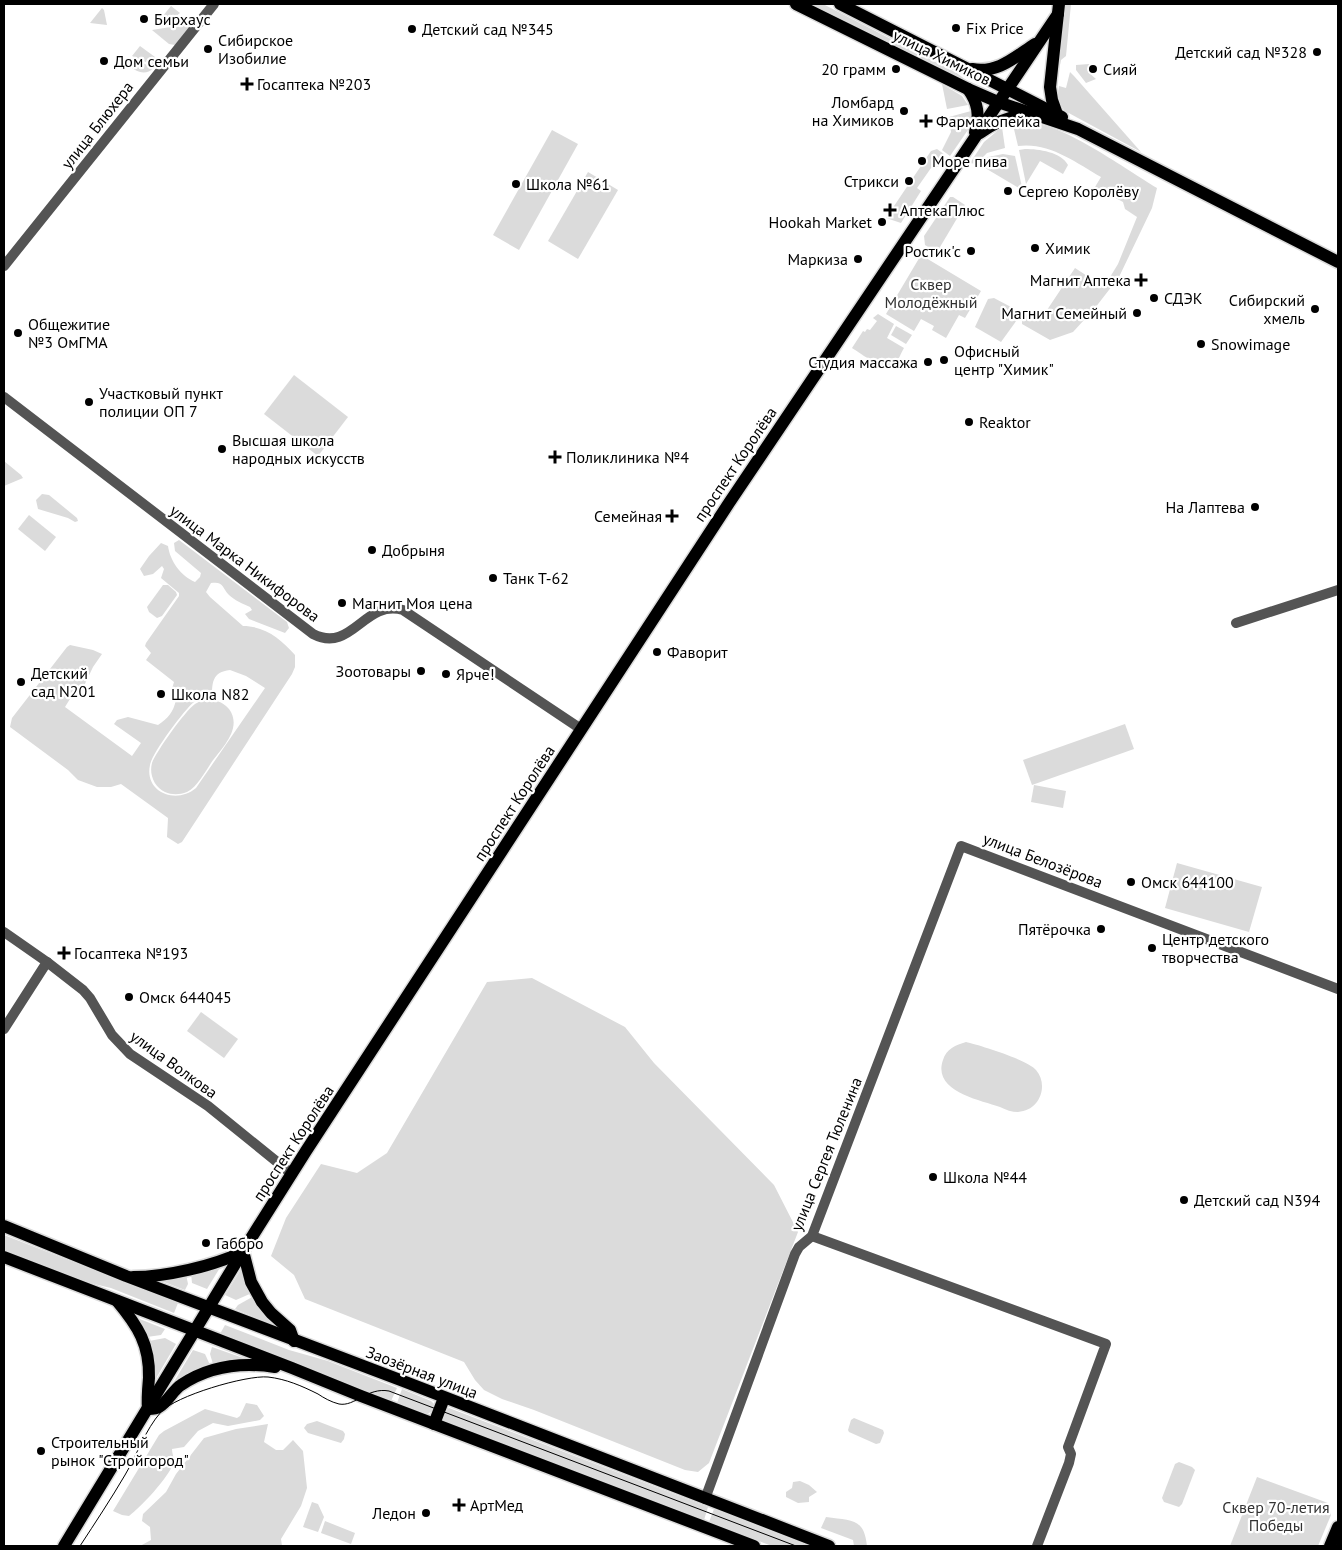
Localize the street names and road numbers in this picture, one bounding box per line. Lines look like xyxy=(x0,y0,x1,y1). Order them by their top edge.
street label: улица Химиков xyxy=(890,25,994,89)
street label: улица Блюхера xyxy=(57,77,137,173)
street label: проспект Королёва xyxy=(689,403,781,525)
street label: улица Марка Никифорова xyxy=(166,500,324,626)
street label: проспект Королёва xyxy=(469,741,559,865)
street label: улица Белозёрова xyxy=(980,828,1106,892)
street label: улица Волкова xyxy=(127,1026,221,1102)
street label: улица Сергея Тюленина xyxy=(786,1074,866,1234)
street label: проспект Королёва xyxy=(248,1081,338,1205)
street label: Заозёрная улица xyxy=(363,1341,481,1403)

